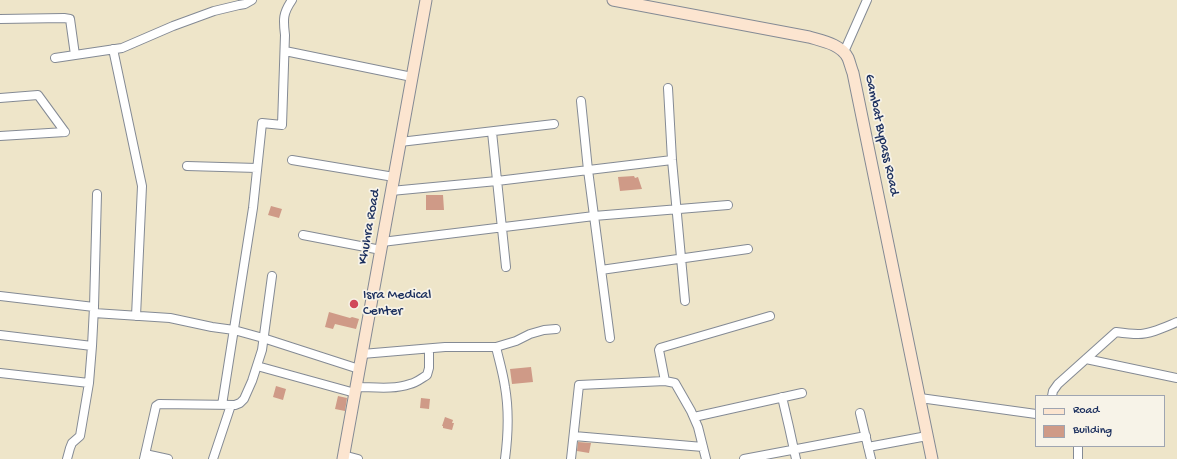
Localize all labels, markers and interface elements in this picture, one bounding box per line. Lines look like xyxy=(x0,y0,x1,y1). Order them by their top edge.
street label: Gambat Bypass Road xyxy=(860,73,902,197)
street label: Khuhra Road xyxy=(355,188,385,266)
place label: Isra Medical Center xyxy=(363,288,431,320)
marker: Isra Medical Center xyxy=(348,298,360,310)
legend xyxy=(1035,395,1165,447)
text: Road xyxy=(1073,404,1099,418)
text: Building xyxy=(1073,424,1112,438)

